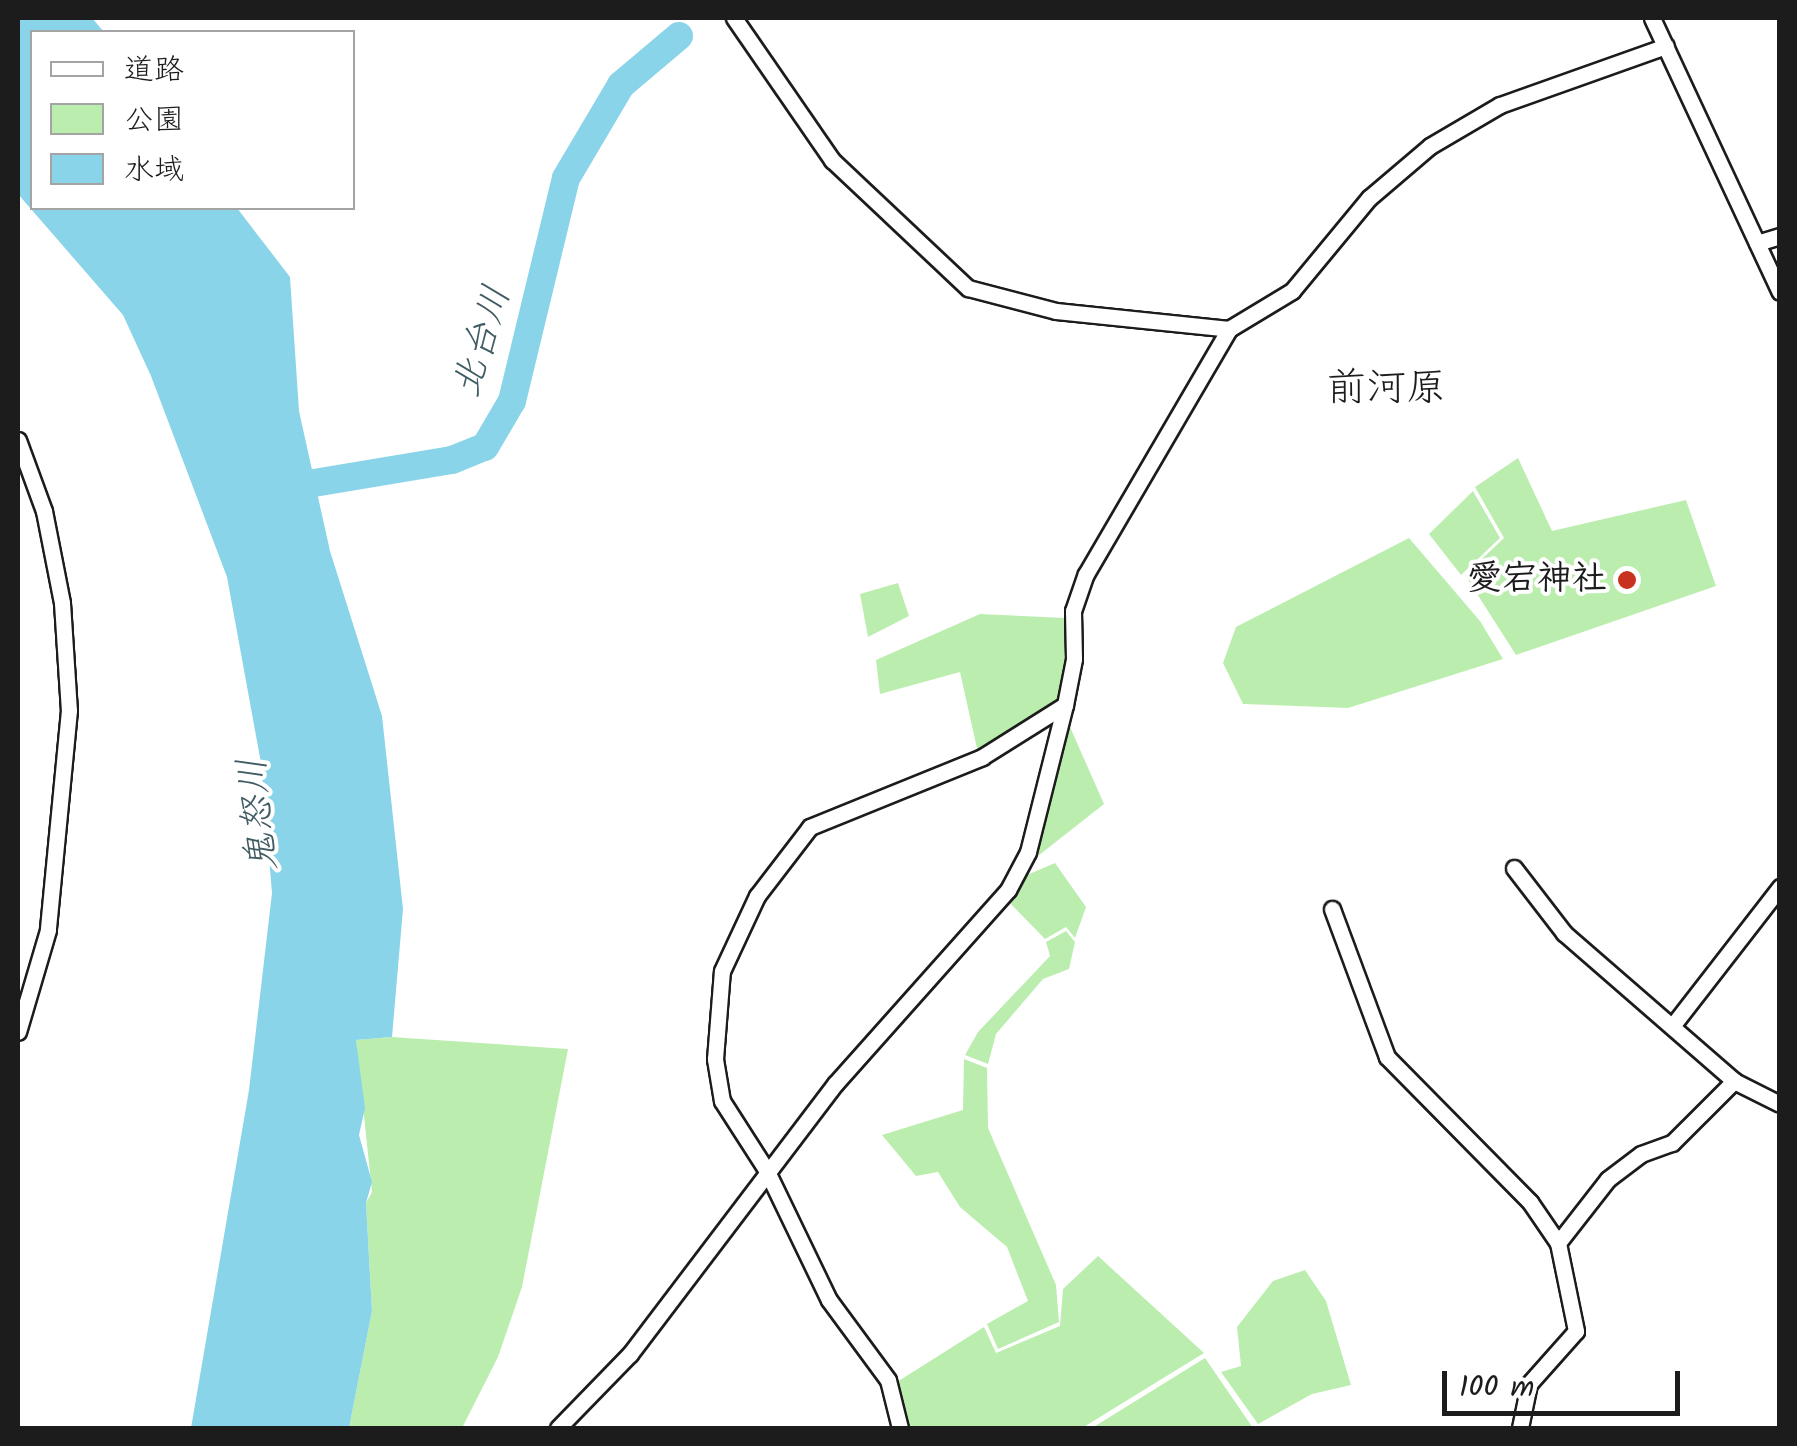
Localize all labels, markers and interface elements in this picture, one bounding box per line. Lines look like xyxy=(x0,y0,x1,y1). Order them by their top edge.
legend xyxy=(30,30,355,210)
text: 道路 xyxy=(124,47,184,95)
text: 公園 xyxy=(124,97,184,145)
text: 水域 xyxy=(124,147,184,195)
water label: 北台川 xyxy=(446,281,522,403)
district label: 前河原 xyxy=(1326,365,1446,413)
place label: 愛宕神社 xyxy=(1467,559,1607,601)
marker: 愛宕神社 xyxy=(1616,569,1638,591)
water label: 鬼怒川 xyxy=(231,755,289,873)
scale bar xyxy=(1447,1351,1684,1413)
text: 100 m xyxy=(1459,1364,1534,1412)

